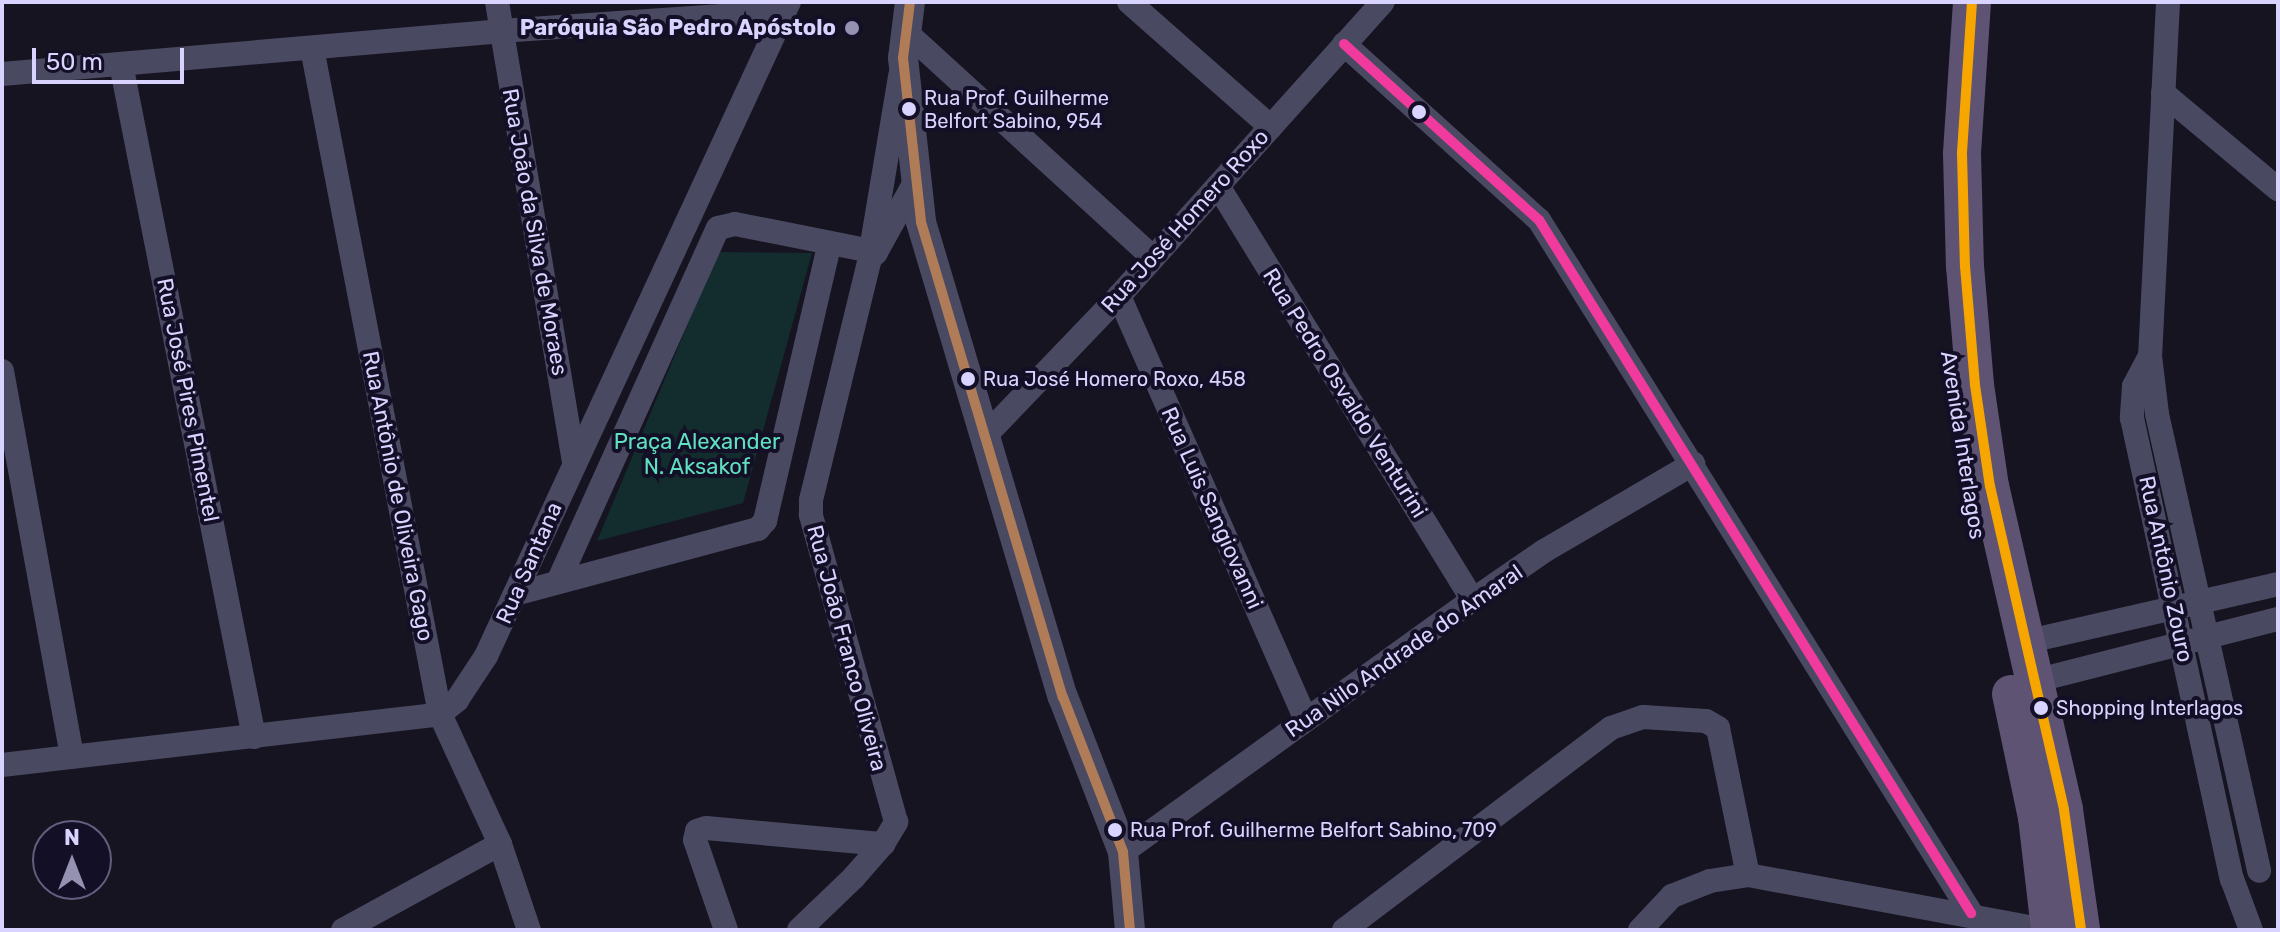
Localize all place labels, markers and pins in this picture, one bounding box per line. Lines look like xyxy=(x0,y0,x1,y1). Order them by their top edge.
place label: Paróquia São Pedro Apóstolo xyxy=(519,15,836,41)
marker: Paróquia São Pedro Apóstolo xyxy=(843,19,861,37)
place label: Rua Prof. Guilherme Belfort Sabino, 954 xyxy=(924,86,1109,133)
marker: Rua Prof. Guilherme Belfort Sabino, 954 xyxy=(901,101,917,117)
unlabelled marker xyxy=(1411,104,1427,120)
place label: Rua José Homero Roxo, 458 xyxy=(983,367,1246,391)
marker: Rua José Homero Roxo, 458 xyxy=(960,371,976,387)
place label: Shopping Interlagos xyxy=(2056,696,2243,720)
marker: Shopping Interlagos xyxy=(2033,700,2049,716)
place label: Rua Prof. Guilherme Belfort Sabino, 709 xyxy=(1130,818,1497,842)
marker: Rua Prof. Guilherme Belfort Sabino, 709 xyxy=(1107,822,1123,838)

